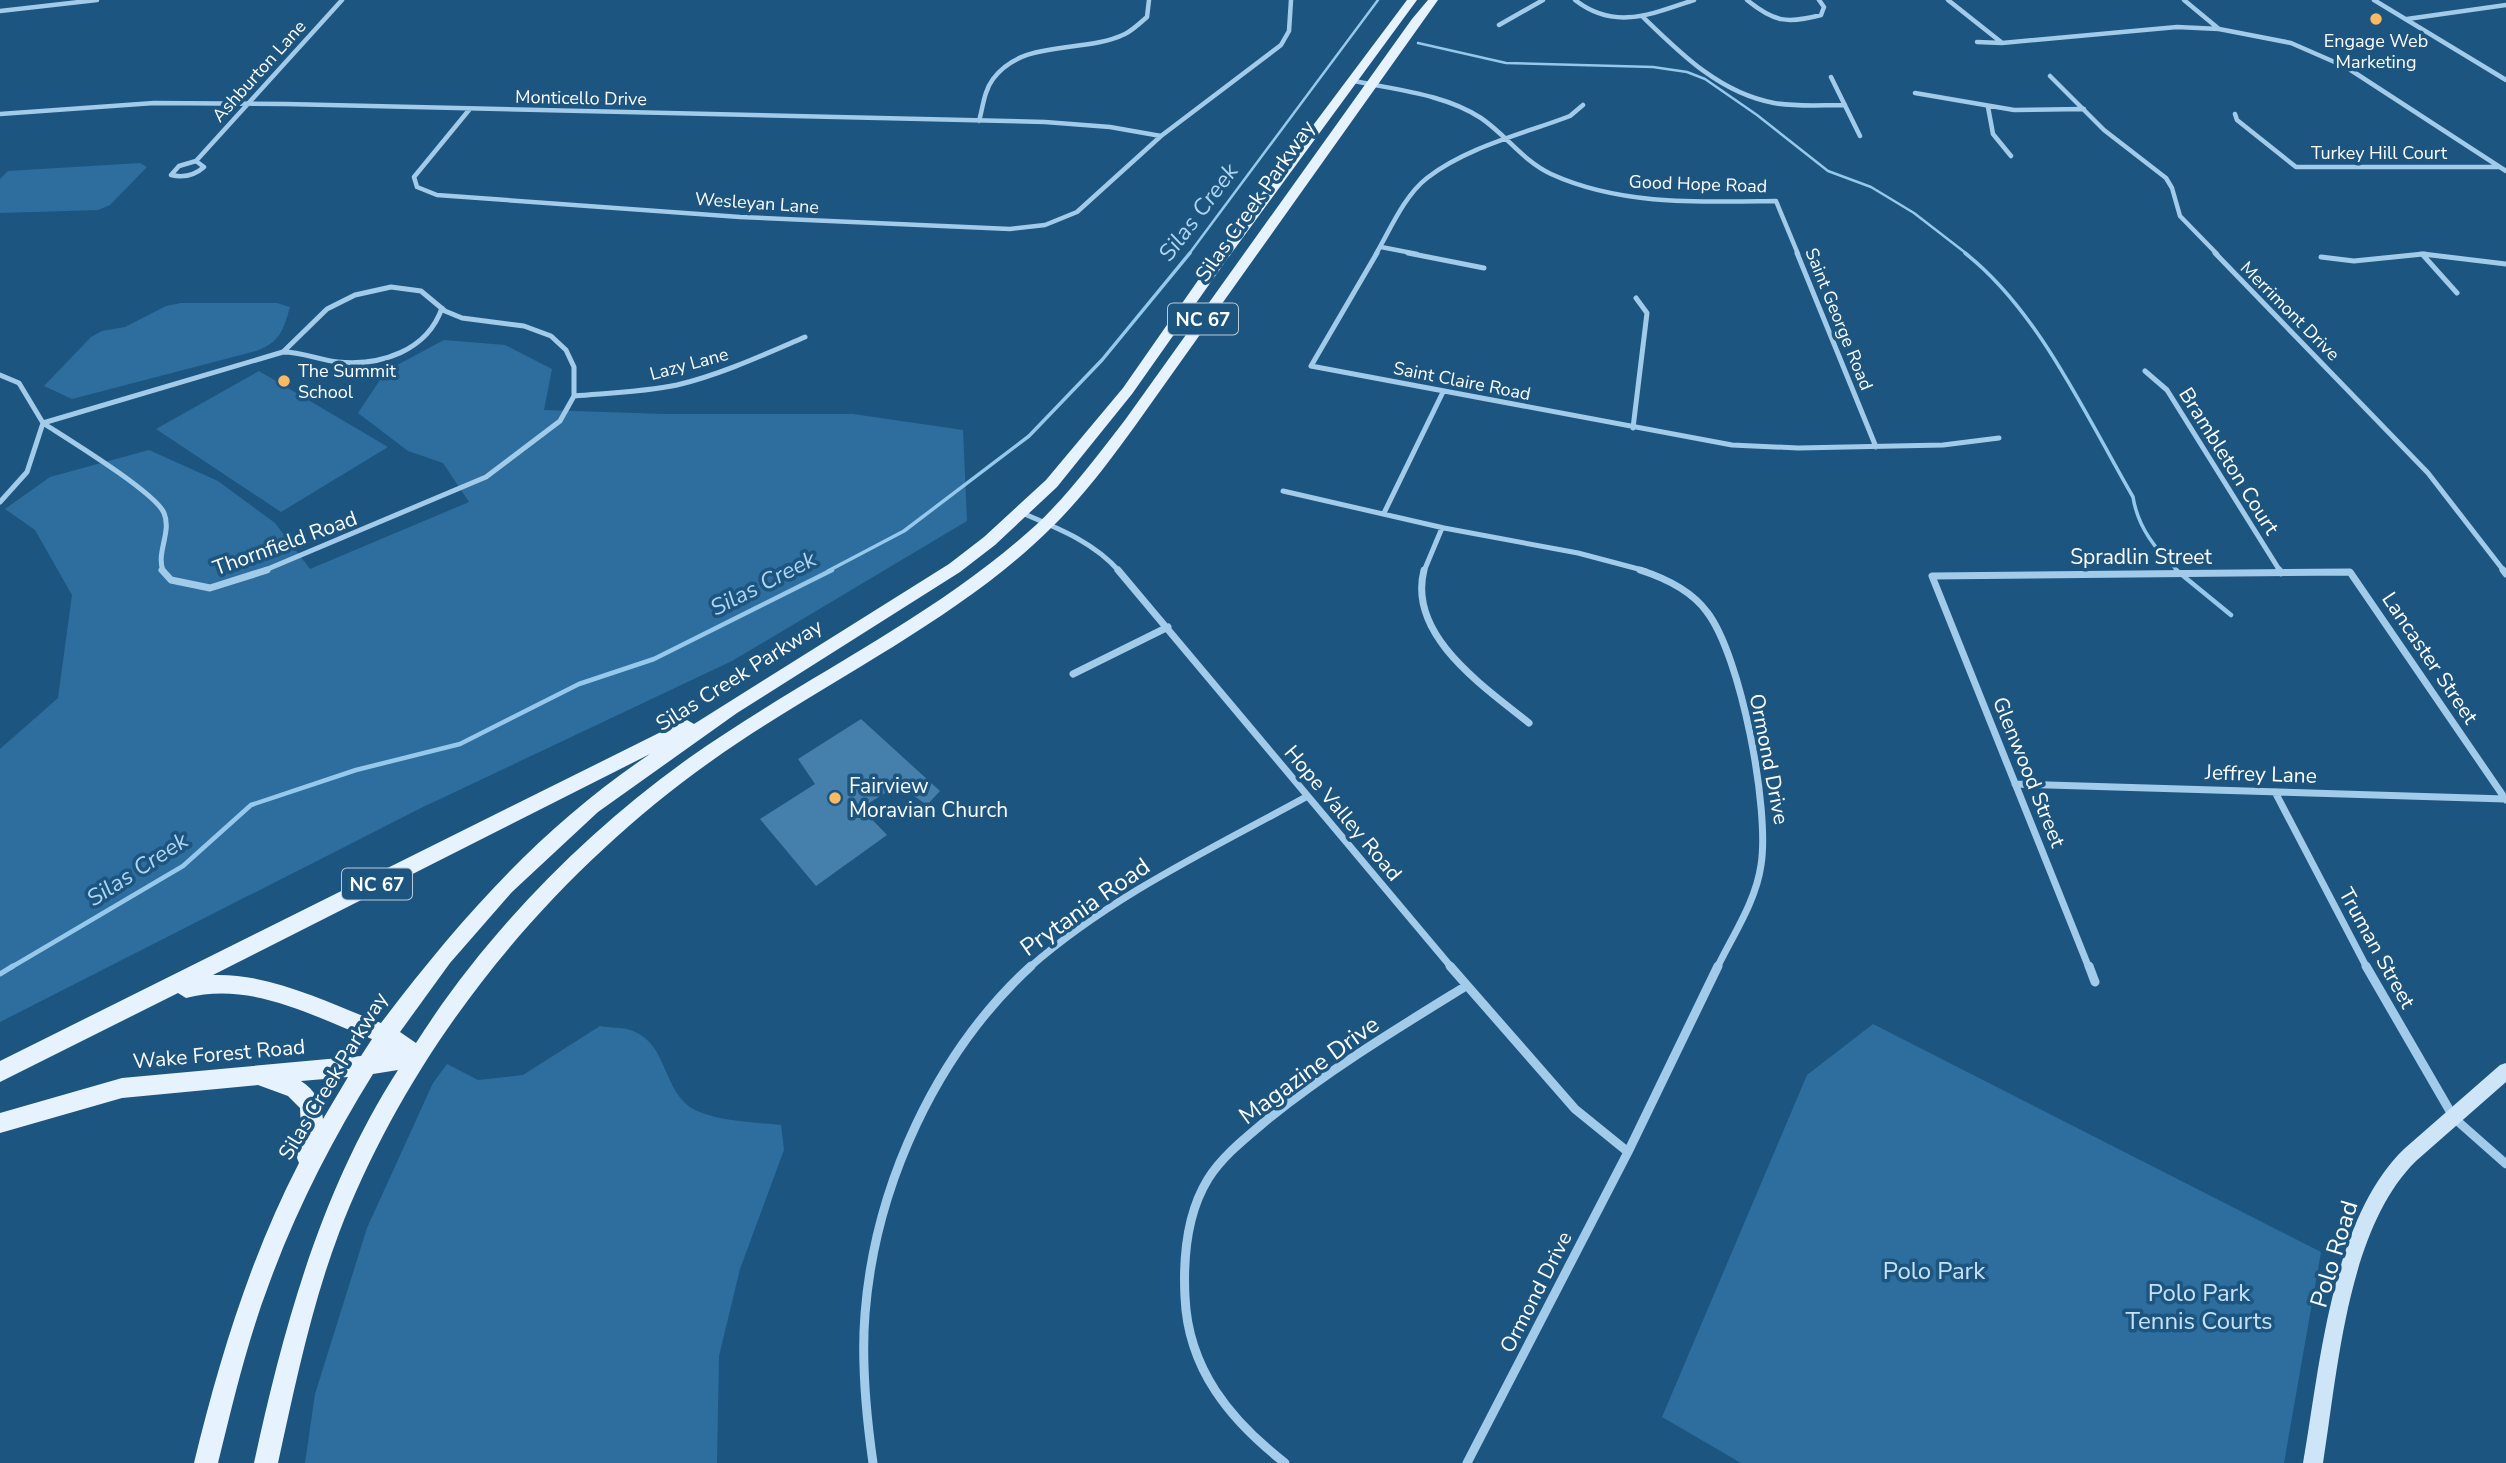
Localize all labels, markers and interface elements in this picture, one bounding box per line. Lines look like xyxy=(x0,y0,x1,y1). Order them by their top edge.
marker: Engage Web Marketing xyxy=(2368,11,2384,27)
street label: Ashburton Lane xyxy=(207,15,311,127)
place label: Engage Web Marketing xyxy=(2324,29,2428,74)
street label: Monticello Drive xyxy=(515,85,647,111)
street label: Silas Creek Parkway xyxy=(1190,115,1320,287)
street label: Turkey Hill Court xyxy=(2311,141,2448,165)
water label: Silas Creek xyxy=(1152,158,1244,266)
street label: Good Hope Road xyxy=(1628,170,1768,198)
street label: Wesleyan Lane xyxy=(694,187,820,219)
street label: Saint George Road xyxy=(1799,244,1879,394)
street label: Merrimont Drive xyxy=(2235,256,2345,366)
road number: NC 67 xyxy=(1168,304,1238,334)
street label: Lazy Lane xyxy=(647,342,731,386)
street label: Saint Claire Road xyxy=(1391,356,1533,406)
place label: The Summit School xyxy=(298,359,396,404)
marker: The Summit School xyxy=(276,373,292,389)
street label: Brambleton Court xyxy=(2172,382,2286,541)
street label: Thornfield Road xyxy=(209,504,361,582)
water label: Silas Creek xyxy=(705,543,822,623)
street label: Spradlin Street xyxy=(2070,543,2212,571)
street label: Lancaster Street xyxy=(2375,586,2485,730)
street label: Silas Creek Parkway xyxy=(650,612,828,738)
street label: Ormond Drive xyxy=(1743,691,1795,827)
street label: Glenwood Street xyxy=(1986,693,2072,852)
street label: Hope Valley Road xyxy=(1278,739,1408,887)
street label: Jeffrey Lane xyxy=(2204,758,2317,790)
place label: Fairview Moravian Church xyxy=(849,772,1008,824)
marker: Fairview Moravian Church xyxy=(827,790,843,806)
water label: Silas Creek xyxy=(81,825,194,914)
street label: Prytania Road xyxy=(1014,850,1156,964)
road number: NC 67 xyxy=(342,869,412,900)
street label: Truman Street xyxy=(2332,883,2422,1014)
street label: Silas Creek Parkway xyxy=(272,987,394,1165)
street label: Magazine Drive xyxy=(1232,1008,1386,1132)
street label: Wake Forest Road xyxy=(132,1033,306,1075)
street label: Polo Road xyxy=(2303,1197,2365,1311)
street label: Ormond Drive xyxy=(1493,1227,1579,1357)
park label: Polo Park xyxy=(1883,1255,1986,1287)
park label: Polo Park Tennis Courts xyxy=(2125,1277,2273,1337)

